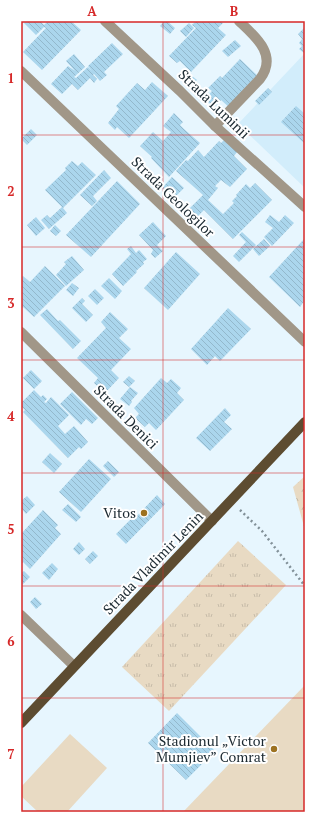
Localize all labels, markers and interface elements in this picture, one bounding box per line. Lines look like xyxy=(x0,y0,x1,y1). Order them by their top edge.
text: A xyxy=(87,2,97,20)
text: B xyxy=(230,2,238,20)
street label: Strada Luminii xyxy=(175,65,254,142)
text: 1 xyxy=(7,69,15,87)
street label: Strada Geologilor xyxy=(128,152,219,242)
text: 2 xyxy=(7,182,15,200)
text: 3 xyxy=(7,294,15,312)
street label: Strada Denici xyxy=(90,380,163,453)
text: 4 xyxy=(7,407,15,425)
place label: Vitos xyxy=(103,503,136,522)
street label: Strada Vladimir Lenin xyxy=(98,506,207,618)
marker: Vitos xyxy=(139,508,149,518)
text: 5 xyxy=(7,520,15,538)
text: 6 xyxy=(7,632,15,650)
place label: Stadionul „Victor Mumjiev” Comrat xyxy=(156,731,267,766)
marker: Stadionul „Victor Mumjiev” Comrat xyxy=(269,744,279,754)
text: 7 xyxy=(7,745,15,763)

